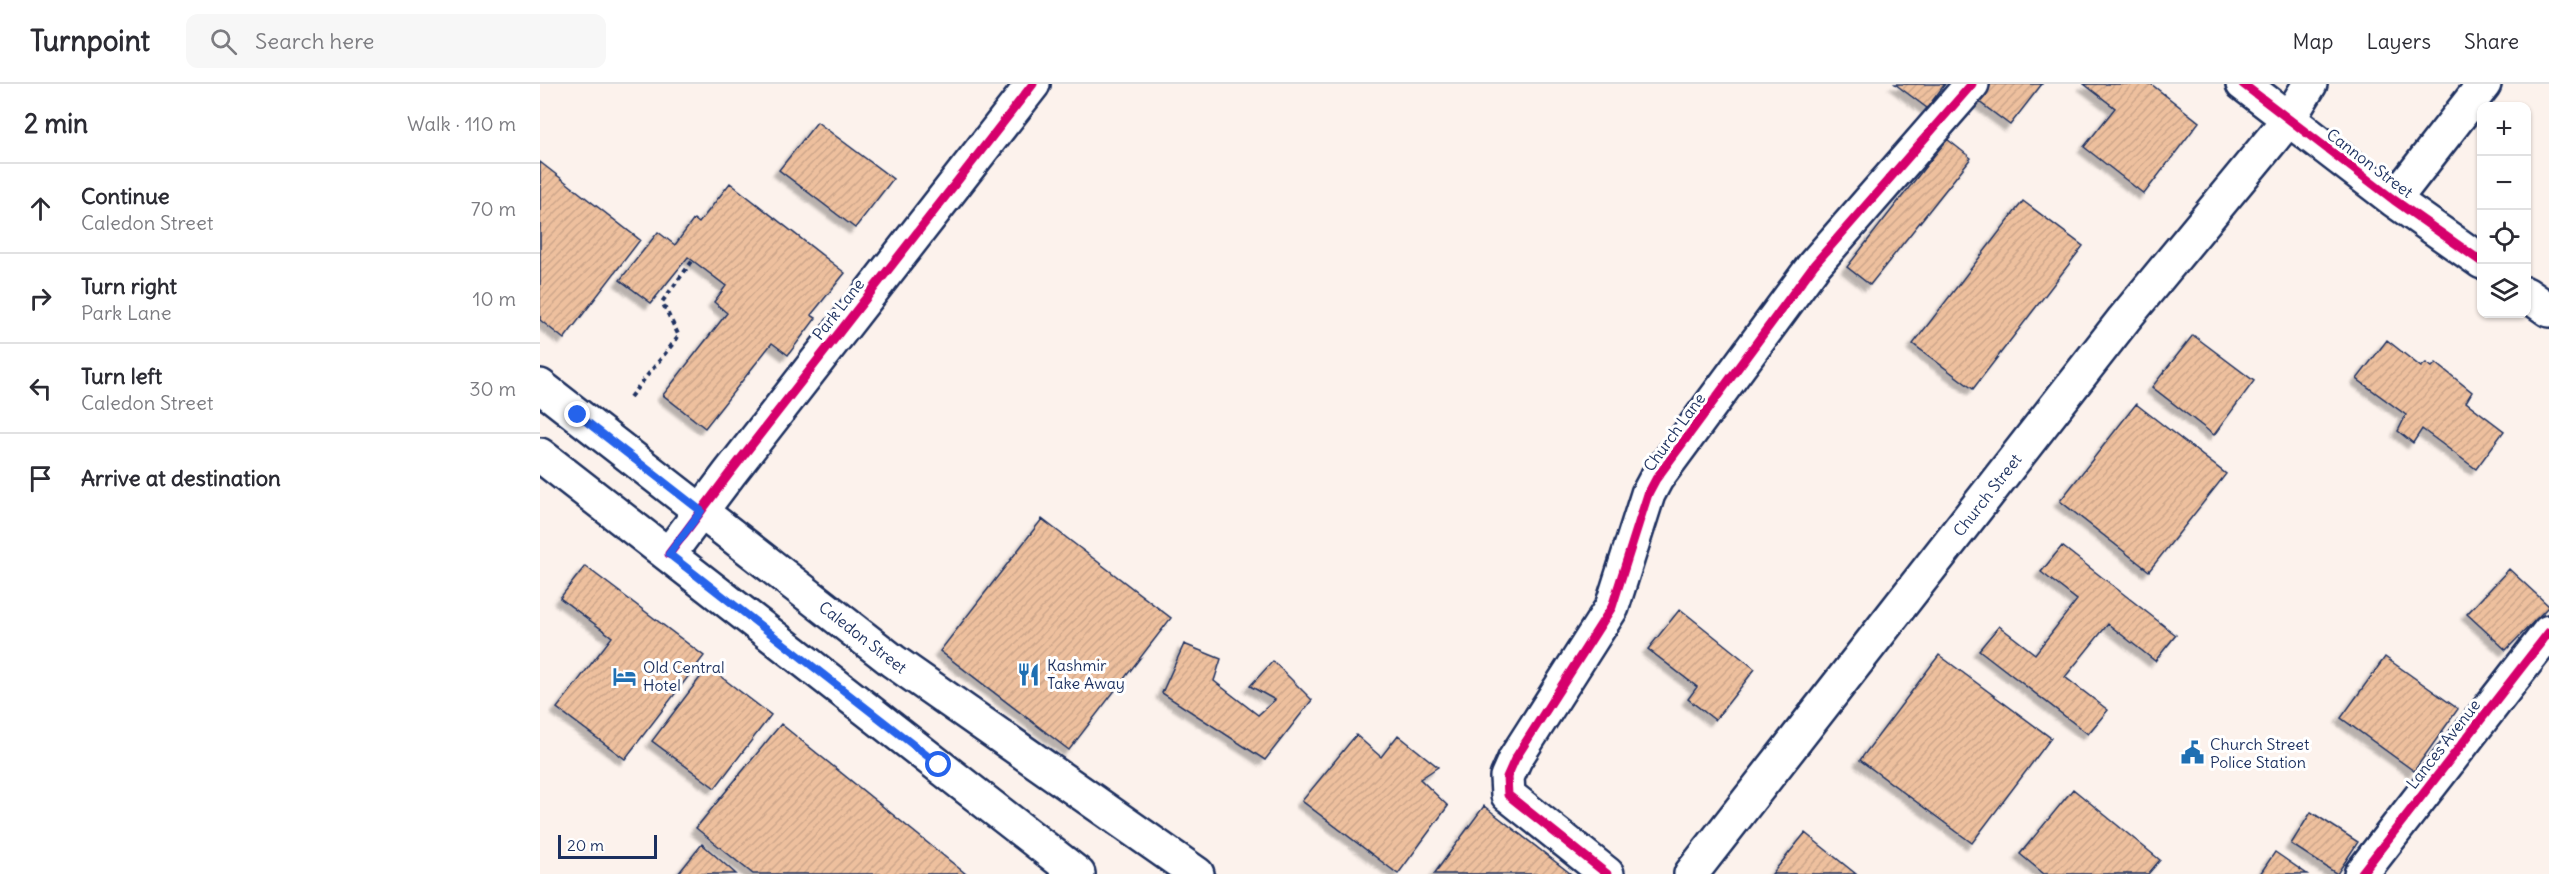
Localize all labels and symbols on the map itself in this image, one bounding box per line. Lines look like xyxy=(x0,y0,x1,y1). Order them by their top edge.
street label: Cannon Street xyxy=(2323,124,2418,202)
street label: Park Lane xyxy=(808,274,868,344)
street label: Church Lane xyxy=(1639,389,1709,475)
route end xyxy=(564,401,590,427)
street label: Church Street xyxy=(1949,449,2026,540)
street label: Caledon Street xyxy=(815,597,911,678)
place label: Kashmir Take Away xyxy=(1047,655,1125,693)
place label: Old Central Hotel xyxy=(643,657,725,695)
restaurant icon: Kashmir Take Away xyxy=(1016,661,1042,687)
hotel icon: Old Central Hotel xyxy=(612,663,638,689)
street label: Lances Avenue xyxy=(2402,695,2484,793)
place label: Church Street Police Station xyxy=(2210,734,2310,772)
public building icon: Church Street Police Station xyxy=(2179,740,2205,766)
route start xyxy=(925,751,951,777)
scale bar xyxy=(558,832,657,860)

